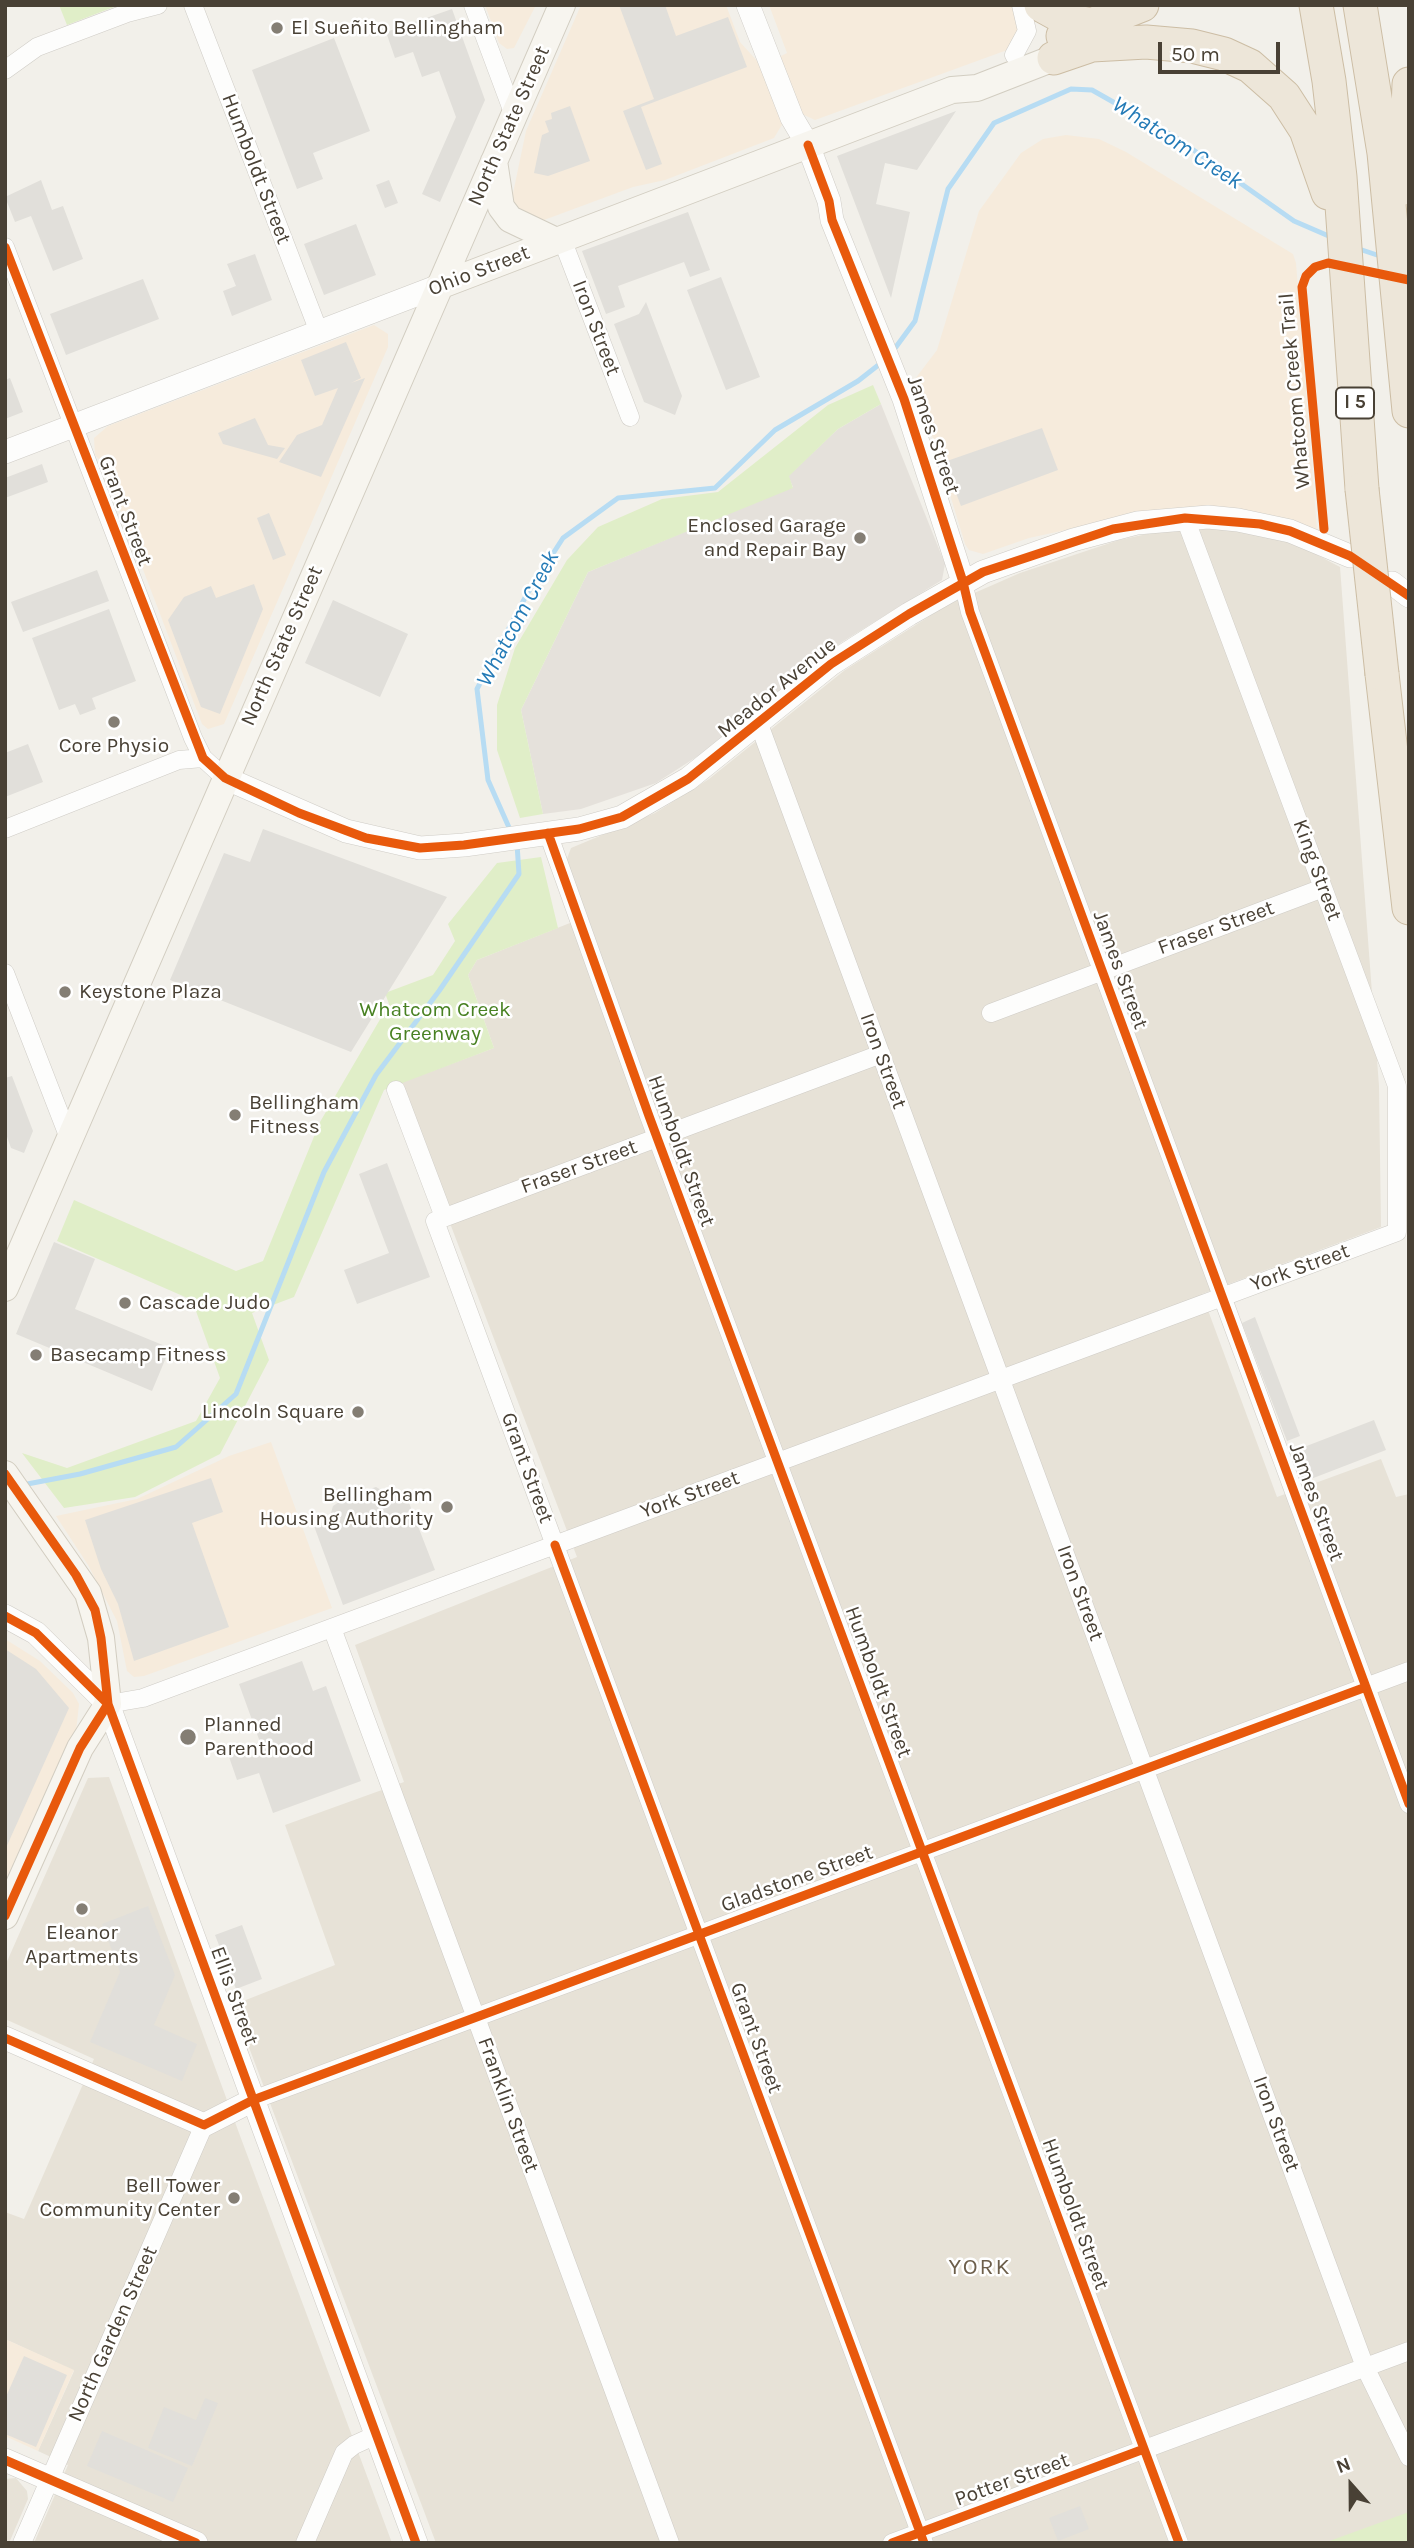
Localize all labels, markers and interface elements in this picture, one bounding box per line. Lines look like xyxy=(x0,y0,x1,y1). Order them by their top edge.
place label: El Sueñito Bellingham xyxy=(291,15,503,41)
marker: El Sueñito Bellingham xyxy=(269,20,285,36)
scale bar xyxy=(1162,28,1284,72)
street label: North State Street xyxy=(462,42,556,210)
text: 50 m xyxy=(1171,42,1220,66)
street label: Humboldt Street xyxy=(216,90,296,248)
water label: Whatcom Creek xyxy=(1107,91,1247,195)
street label: Ohio Street xyxy=(425,240,533,302)
street label: Iron Street xyxy=(566,277,626,379)
street label: Whatcom Creek Trail xyxy=(1274,292,1316,490)
street label: James Street xyxy=(901,372,965,498)
road number: I 5 xyxy=(1336,388,1374,418)
street label: Grant Street xyxy=(92,452,158,570)
place label: Enclosed Garage and Repair Bay xyxy=(687,513,846,563)
marker: Enclosed Garage and Repair Bay xyxy=(852,530,868,546)
water label: Whatcom Creek xyxy=(471,546,565,692)
street label: North State Street xyxy=(235,562,329,730)
street label: Meador Avenue xyxy=(712,632,842,744)
marker: Core Physio xyxy=(106,714,122,730)
place label: Core Physio xyxy=(59,733,169,759)
street label: King Street xyxy=(1287,816,1347,924)
street label: Fraser Street xyxy=(1154,895,1278,961)
street label: James Street xyxy=(1087,907,1153,1033)
place label: Keystone Plaza xyxy=(79,979,222,1005)
marker: Keystone Plaza xyxy=(57,984,73,1000)
park label: Whatcom Creek Greenway xyxy=(359,997,511,1047)
street label: Iron Street xyxy=(854,1010,912,1112)
street label: Humboldt Street xyxy=(642,1072,720,1230)
place label: Bellingham Fitness xyxy=(249,1090,359,1140)
marker: Bellingham Fitness xyxy=(227,1107,243,1123)
street label: Fraser Street xyxy=(517,1134,641,1200)
street label: York Street xyxy=(1247,1238,1353,1298)
place label: Cascade Judo xyxy=(139,1290,270,1316)
marker: Cascade Judo xyxy=(117,1295,133,1311)
place label: Basecamp Fitness xyxy=(50,1342,226,1368)
marker: Basecamp Fitness xyxy=(28,1347,44,1363)
place label: Lincoln Square xyxy=(202,1399,344,1425)
marker: Lincoln Square xyxy=(350,1404,366,1420)
street label: Grant Street xyxy=(495,1409,559,1527)
street label: James Street xyxy=(1283,1439,1349,1565)
street label: York Street xyxy=(637,1465,743,1525)
place label: Bellingham Housing Authority xyxy=(260,1482,433,1532)
marker: Bellingham Housing Authority xyxy=(439,1499,455,1515)
street label: Iron Street xyxy=(1051,1542,1109,1644)
street label: Humboldt Street xyxy=(839,1603,917,1761)
place label: Planned Parenthood xyxy=(204,1712,314,1762)
marker: Planned Parenthood xyxy=(178,1727,198,1747)
street label: Gladstone Street xyxy=(718,1840,876,1918)
marker: Eleanor Apartments xyxy=(74,1901,90,1917)
place label: Eleanor Apartments xyxy=(25,1920,139,1970)
street label: Ellis Street xyxy=(204,1943,264,2049)
street label: Grant Street xyxy=(724,1979,788,2097)
street label: Franklin Street xyxy=(472,2034,544,2176)
street label: Iron Street xyxy=(1247,2073,1305,2175)
street label: Humboldt Street xyxy=(1036,2135,1114,2293)
place label: Bell Tower Community Center xyxy=(39,2173,220,2223)
marker: Bell Tower Community Center xyxy=(226,2190,242,2206)
street label: North Garden Street xyxy=(63,2242,163,2426)
district label: YORK xyxy=(949,2253,1011,2281)
street label: Potter Street xyxy=(951,2448,1073,2512)
north arrow xyxy=(1316,2450,1386,2520)
text: N xyxy=(1333,2453,1354,2478)

